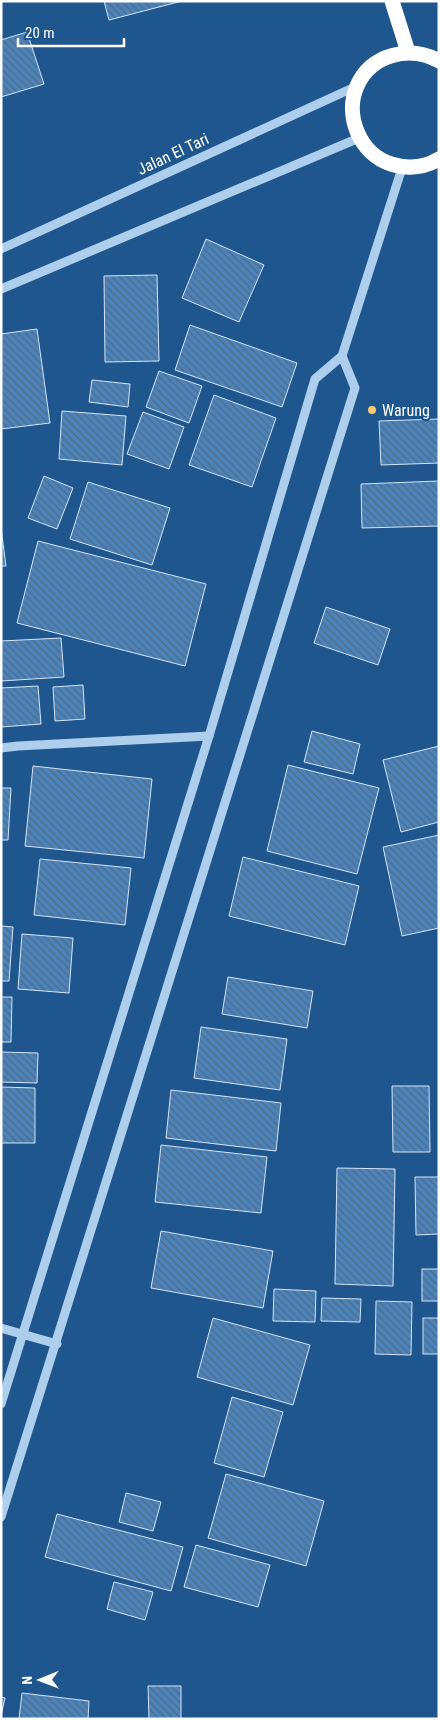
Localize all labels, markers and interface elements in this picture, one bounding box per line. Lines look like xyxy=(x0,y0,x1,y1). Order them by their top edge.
scale bar xyxy=(18,15,124,47)
text: 20 m xyxy=(25,24,55,42)
street label: Jalan El Tari xyxy=(134,129,212,179)
place label: Warung xyxy=(382,401,430,420)
marker: Warung xyxy=(366,404,378,416)
north arrow xyxy=(15,1655,65,1705)
text: N xyxy=(19,1676,35,1685)

